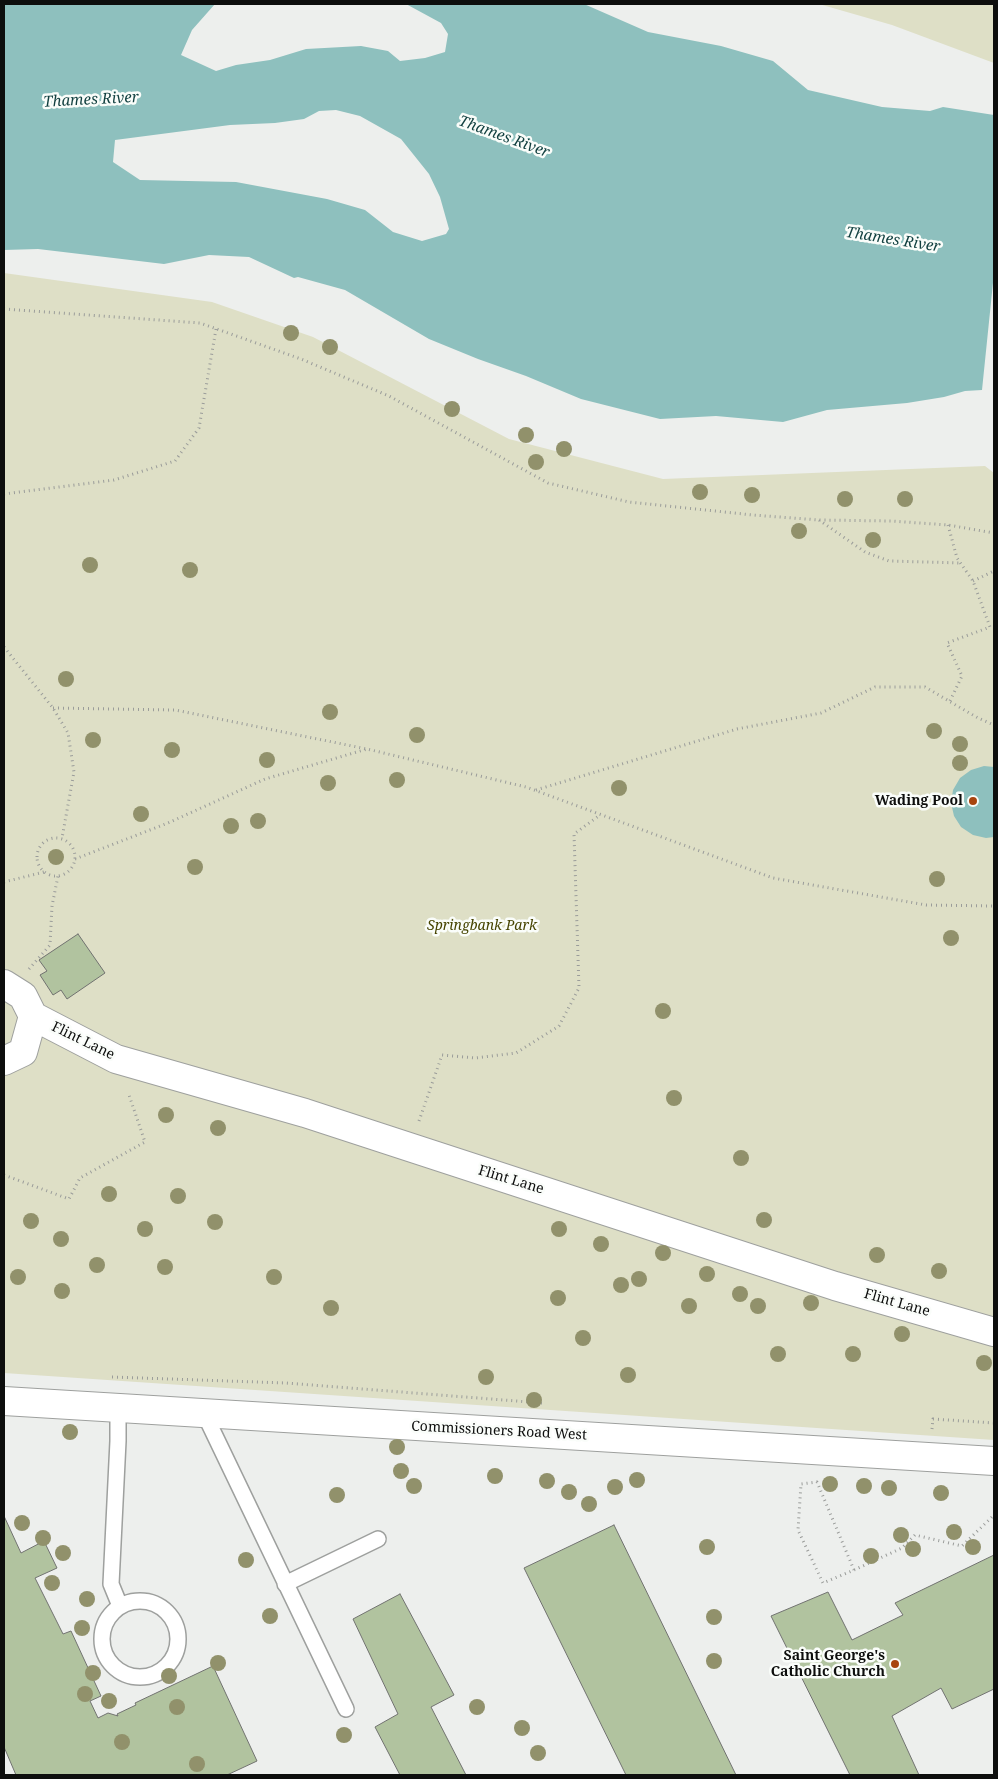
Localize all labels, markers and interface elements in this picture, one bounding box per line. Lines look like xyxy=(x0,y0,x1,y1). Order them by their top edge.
water label: Thames River xyxy=(43,89,139,111)
water label: Thames River xyxy=(456,112,552,162)
water label: Thames River xyxy=(844,224,942,256)
place label: Wading Pool xyxy=(875,793,963,809)
marker: Wading Pool xyxy=(967,795,979,807)
park label: Springbank Park xyxy=(427,918,537,934)
street label: Flint Lane xyxy=(49,1019,117,1063)
street label: Flint Lane xyxy=(476,1162,546,1198)
street label: Flint Lane xyxy=(862,1286,932,1320)
street label: Commissioners Road West xyxy=(411,1418,587,1444)
place label: Saint George's Catholic Church xyxy=(771,1648,885,1680)
marker: Saint George's Catholic Church xyxy=(889,1658,901,1670)

